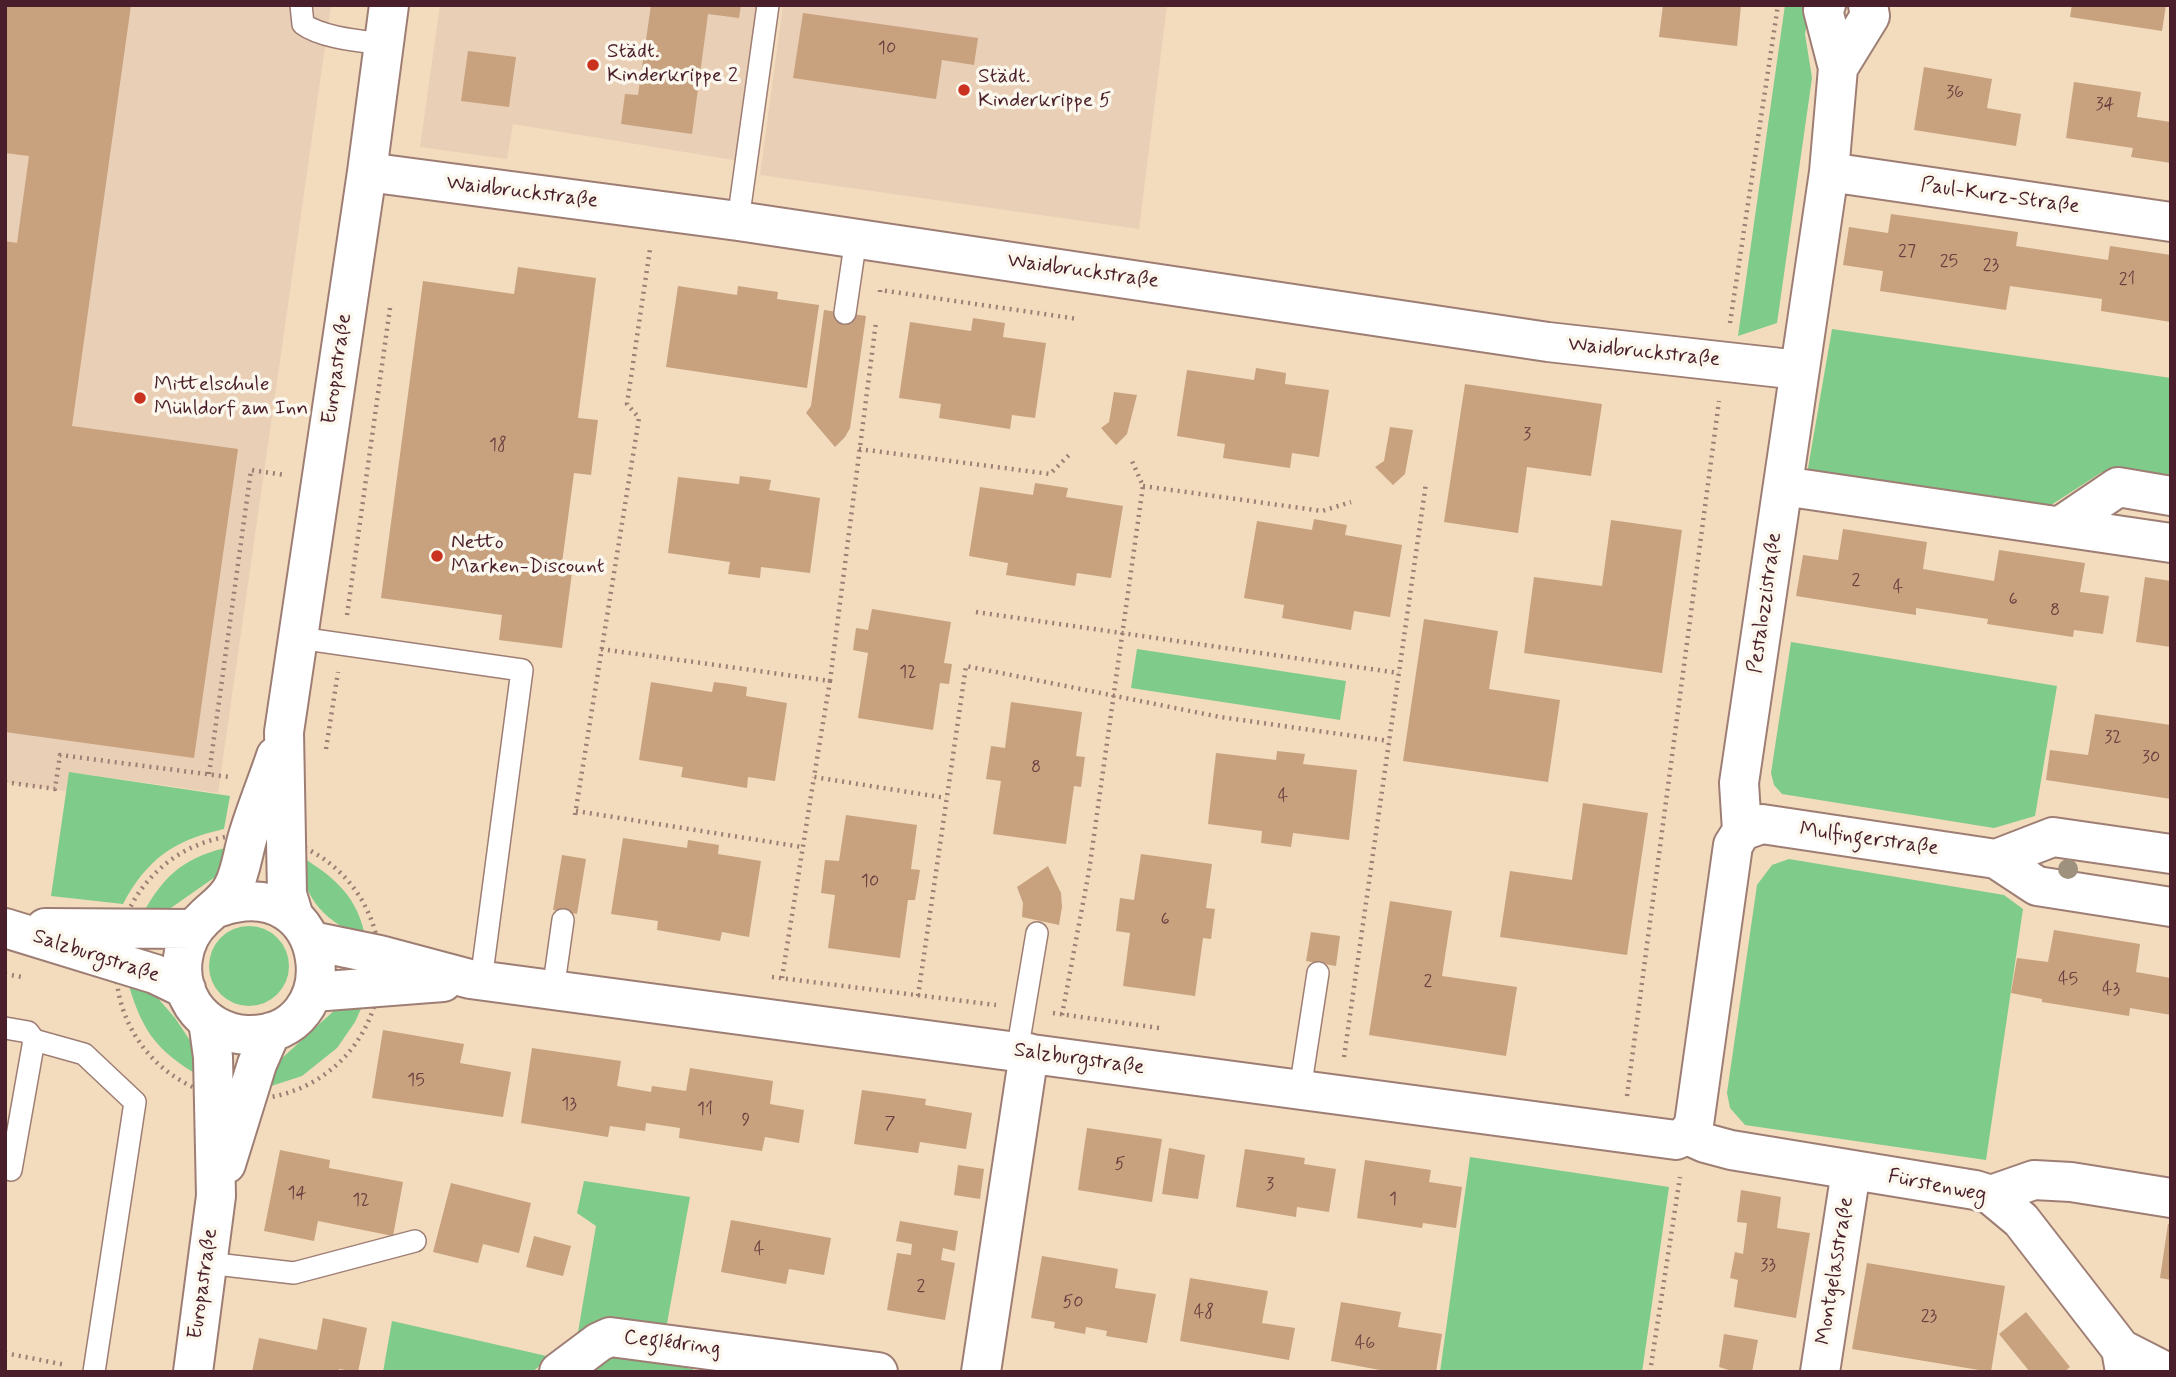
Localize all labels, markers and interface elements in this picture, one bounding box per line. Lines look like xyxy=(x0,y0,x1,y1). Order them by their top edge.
house number: 10 xyxy=(878,38,896,60)
place label: Städt. Kinderkrippe 2 xyxy=(607,40,738,90)
marker: Städt. Kinderkrippe 2 xyxy=(585,57,601,73)
place label: Städt. Kinderkrippe 5 xyxy=(978,65,1111,115)
marker: Städt. Kinderkrippe 5 xyxy=(956,82,972,98)
house number: 36 xyxy=(1946,82,1964,104)
house number: 34 xyxy=(2095,94,2115,116)
street label: Waidbruckstraße xyxy=(445,171,599,215)
street label: Paul-Kurz-Straße xyxy=(1919,173,2081,221)
house number: 27 xyxy=(1898,241,1916,263)
street label: Waidbruckstraße xyxy=(1006,249,1160,295)
house number: 25 xyxy=(1940,251,1958,273)
house number: 23 xyxy=(1983,255,1999,277)
house number: 21 xyxy=(2119,269,2135,291)
street label: Europastraße xyxy=(318,312,358,426)
street label: Waidbruckstraße xyxy=(1567,332,1721,374)
place label: Mittelschule Mühldorf am Inn xyxy=(154,373,308,423)
marker: Mittelschule Mühldorf am Inn xyxy=(132,390,148,406)
house number: 3 xyxy=(1523,424,1531,446)
house number: 18 xyxy=(489,435,507,457)
place label: Netto Marken-Discount xyxy=(451,531,605,581)
street label: Pestalozzistraße xyxy=(1744,531,1788,675)
marker: Netto Marken-Discount xyxy=(429,548,445,564)
house number: 2 xyxy=(1852,570,1860,592)
house number: 4 xyxy=(1893,577,1903,599)
house number: 6 xyxy=(2008,589,2018,611)
house number: 8 xyxy=(2050,600,2060,622)
house number: 12 xyxy=(899,662,917,684)
house number: 32 xyxy=(2104,727,2122,749)
house number: 30 xyxy=(2142,747,2160,769)
house number: 8 xyxy=(1031,757,1041,779)
house number: 4 xyxy=(1278,786,1288,808)
street label: Mulfingerstraße xyxy=(1798,818,1940,862)
house number: 10 xyxy=(861,871,879,893)
house number: 6 xyxy=(1160,909,1170,931)
street label: Salzburgstraße xyxy=(30,925,162,989)
house number: 45 xyxy=(2058,969,2078,991)
house number: 2 xyxy=(1424,971,1432,993)
house number: 43 xyxy=(2102,979,2120,1001)
street label: Salzburgstraße xyxy=(1012,1038,1146,1082)
house number: 15 xyxy=(407,1070,425,1092)
house number: 13 xyxy=(561,1094,577,1116)
house number: 11 xyxy=(697,1099,713,1121)
house number: 9 xyxy=(742,1110,750,1132)
house number: 7 xyxy=(885,1113,895,1135)
house number: 5 xyxy=(1115,1154,1125,1176)
street label: Fürstenweg xyxy=(1886,1165,1988,1209)
house number: 3 xyxy=(1266,1174,1274,1196)
house number: 14 xyxy=(288,1183,306,1205)
house number: 1 xyxy=(1389,1189,1397,1211)
house number: 12 xyxy=(352,1190,370,1212)
street label: Montgelasstraße xyxy=(1812,1195,1860,1347)
street label: Europastraße xyxy=(184,1227,224,1341)
house number: 4 xyxy=(754,1239,764,1261)
house number: 33 xyxy=(1760,1255,1776,1277)
house number: 2 xyxy=(917,1276,925,1298)
house number: 50 xyxy=(1062,1292,1084,1314)
house number: 48 xyxy=(1194,1302,1214,1324)
house number: 23 xyxy=(1921,1306,1937,1328)
street label: Ceglédring xyxy=(622,1326,722,1362)
house number: 46 xyxy=(1355,1333,1375,1355)

